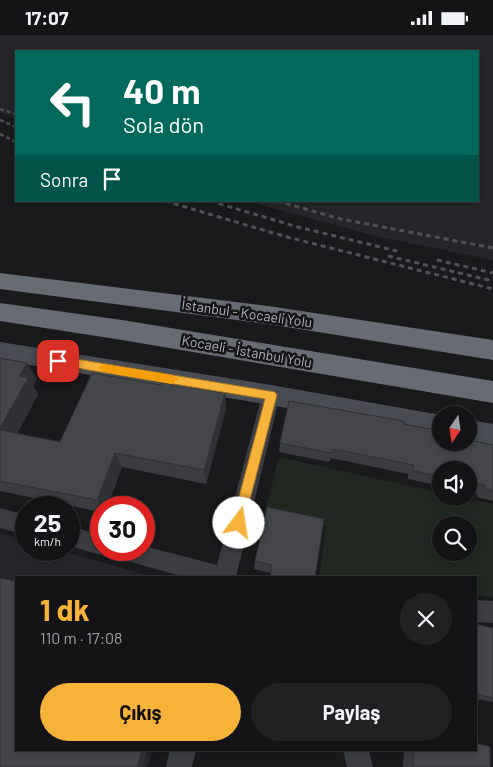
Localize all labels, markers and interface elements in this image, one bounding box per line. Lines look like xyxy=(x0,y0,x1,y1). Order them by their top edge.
text: 17:07 xyxy=(25,6,68,29)
text: 40 m xyxy=(123,69,200,111)
icon: left xyxy=(40,70,105,135)
text: Sola dön xyxy=(123,111,204,137)
icon: arrive xyxy=(98,165,126,193)
text: Sonra xyxy=(40,168,88,191)
street label: İstanbul - Kocaeli Yolu xyxy=(181,295,313,331)
street label: Kocaeli - İstanbul Yolu xyxy=(181,331,313,371)
pin xyxy=(37,340,79,382)
icon: arrive xyxy=(44,347,72,375)
north arrow xyxy=(432,406,478,451)
map controls xyxy=(432,406,477,561)
button: sound xyxy=(432,461,477,506)
speed limit sign: 30 xyxy=(90,496,155,561)
position arrow xyxy=(212,496,264,548)
text: 25 xyxy=(34,507,61,537)
button: search xyxy=(432,516,477,561)
text: km/h xyxy=(34,534,61,548)
text: 1 dk xyxy=(40,591,90,627)
button: close xyxy=(400,593,452,645)
text: 110 m · 17:08 xyxy=(40,628,122,647)
button: Çıkış xyxy=(40,683,241,741)
button: Paylaş xyxy=(251,683,452,741)

